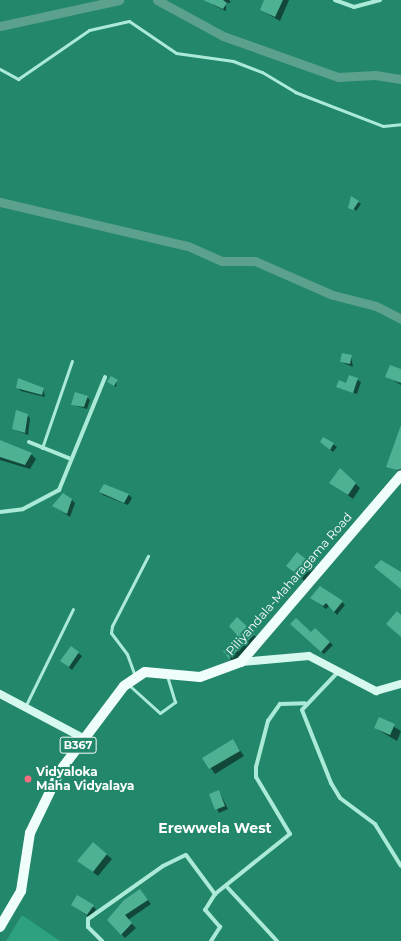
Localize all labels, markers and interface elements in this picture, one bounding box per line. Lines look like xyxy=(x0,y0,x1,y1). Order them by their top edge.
street label: Piliyandala-Maharagama Road xyxy=(223,510,355,658)
road number: B367 xyxy=(59,736,97,754)
place label: Vidyaloka Maha Vidyalaya xyxy=(36,765,134,793)
marker: Vidyaloka Maha Vidyalaya xyxy=(23,774,33,784)
district label: Erewwela West xyxy=(158,820,272,836)

